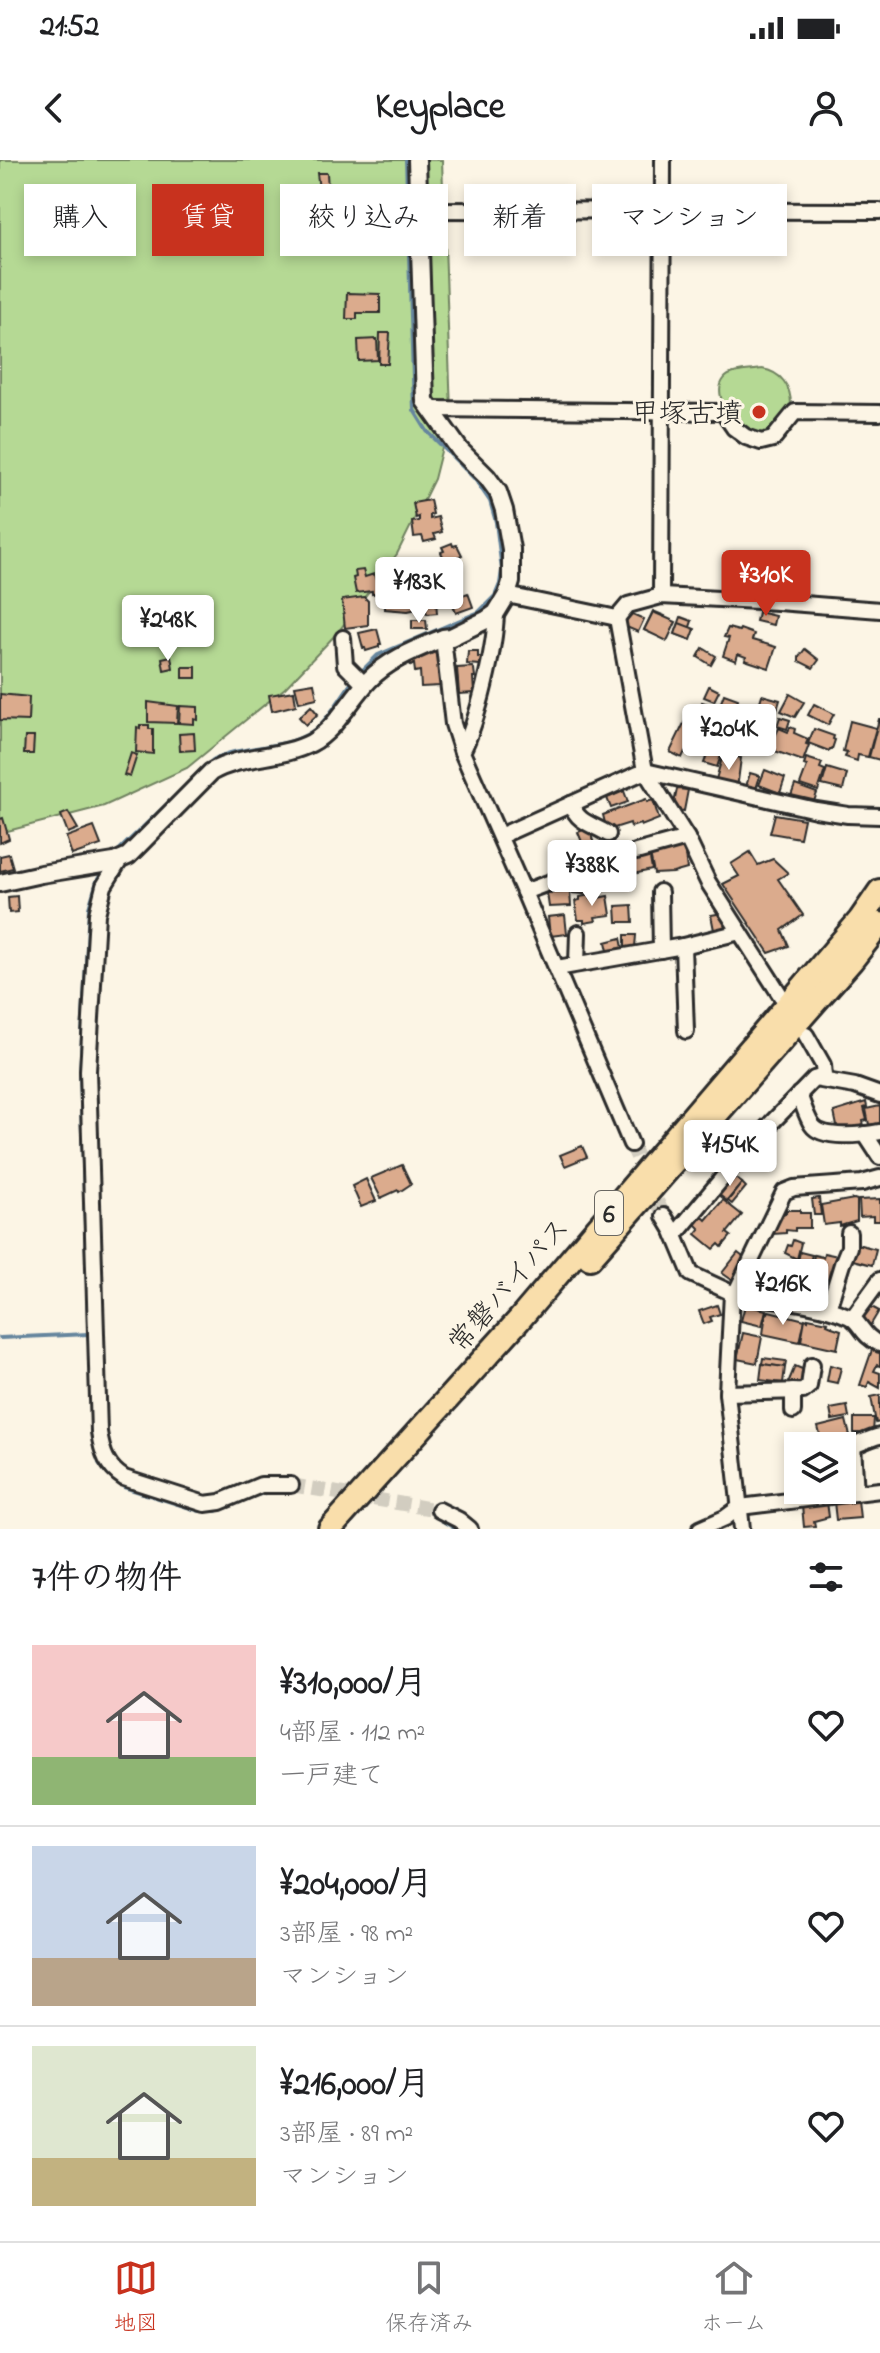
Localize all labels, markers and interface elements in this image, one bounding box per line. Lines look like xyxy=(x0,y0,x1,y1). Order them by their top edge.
text: 21:52 xyxy=(40,6,99,50)
text: Keyplace xyxy=(375,82,505,135)
icon: back xyxy=(32,86,76,130)
icon: person xyxy=(804,86,848,130)
chip: 購入 xyxy=(24,184,136,256)
chip: 賃貸 xyxy=(152,184,264,256)
chip: 絞り込み xyxy=(280,184,448,256)
chip: 新着 xyxy=(464,184,576,256)
chip: マンション xyxy=(592,184,787,256)
place label: 甲塚古墳 xyxy=(631,395,743,436)
marker: 甲塚古墳 xyxy=(750,403,768,421)
pin: ¥310K xyxy=(710,550,822,618)
pin: ¥183K xyxy=(363,557,475,625)
text: ¥310K xyxy=(740,557,793,595)
text: ¥183K xyxy=(393,564,445,602)
pin: ¥248K xyxy=(112,595,224,663)
text: ¥248K xyxy=(140,602,196,640)
pin: ¥204K xyxy=(673,704,785,772)
text: ¥204K xyxy=(700,711,758,749)
pin: ¥388K xyxy=(536,840,648,908)
text: ¥388K xyxy=(566,847,619,885)
pin: ¥154K xyxy=(674,1120,786,1188)
text: ¥154K xyxy=(702,1127,758,1165)
road number: 6 xyxy=(595,1191,623,1235)
street label: 常磐バイパス xyxy=(440,1210,581,1363)
pin: ¥216K xyxy=(727,1259,839,1327)
text: ¥216K xyxy=(755,1266,811,1304)
map controls xyxy=(784,1432,856,1504)
button: layers xyxy=(784,1432,856,1504)
text: 7件の物件 xyxy=(32,1555,182,1605)
icon: filters xyxy=(804,1555,848,1599)
text: ¥310,000/月 xyxy=(280,1660,427,1710)
icon: home xyxy=(96,1677,192,1773)
icon: heart xyxy=(804,1703,848,1747)
text: 4部屋 · 112 m² xyxy=(280,1715,425,1753)
text: 一戸建て xyxy=(280,1758,384,1796)
text: ¥204,000/月 xyxy=(280,1861,433,1911)
icon: home xyxy=(96,1878,192,1974)
icon: heart xyxy=(804,1904,848,1948)
text: 3部屋 · 98 m² xyxy=(280,1916,413,1954)
text: マンション xyxy=(280,1959,409,1997)
text: ¥216,000/月 xyxy=(280,2061,430,2111)
icon: home xyxy=(96,2078,192,2174)
icon: heart xyxy=(804,2104,848,2148)
text: 3部屋 · 89 m² xyxy=(280,2116,413,2154)
text: マンション xyxy=(280,2159,409,2197)
tab: 地図 xyxy=(114,2256,158,2341)
tab: 保存済み xyxy=(385,2256,473,2341)
tab: ホーム xyxy=(701,2256,766,2341)

